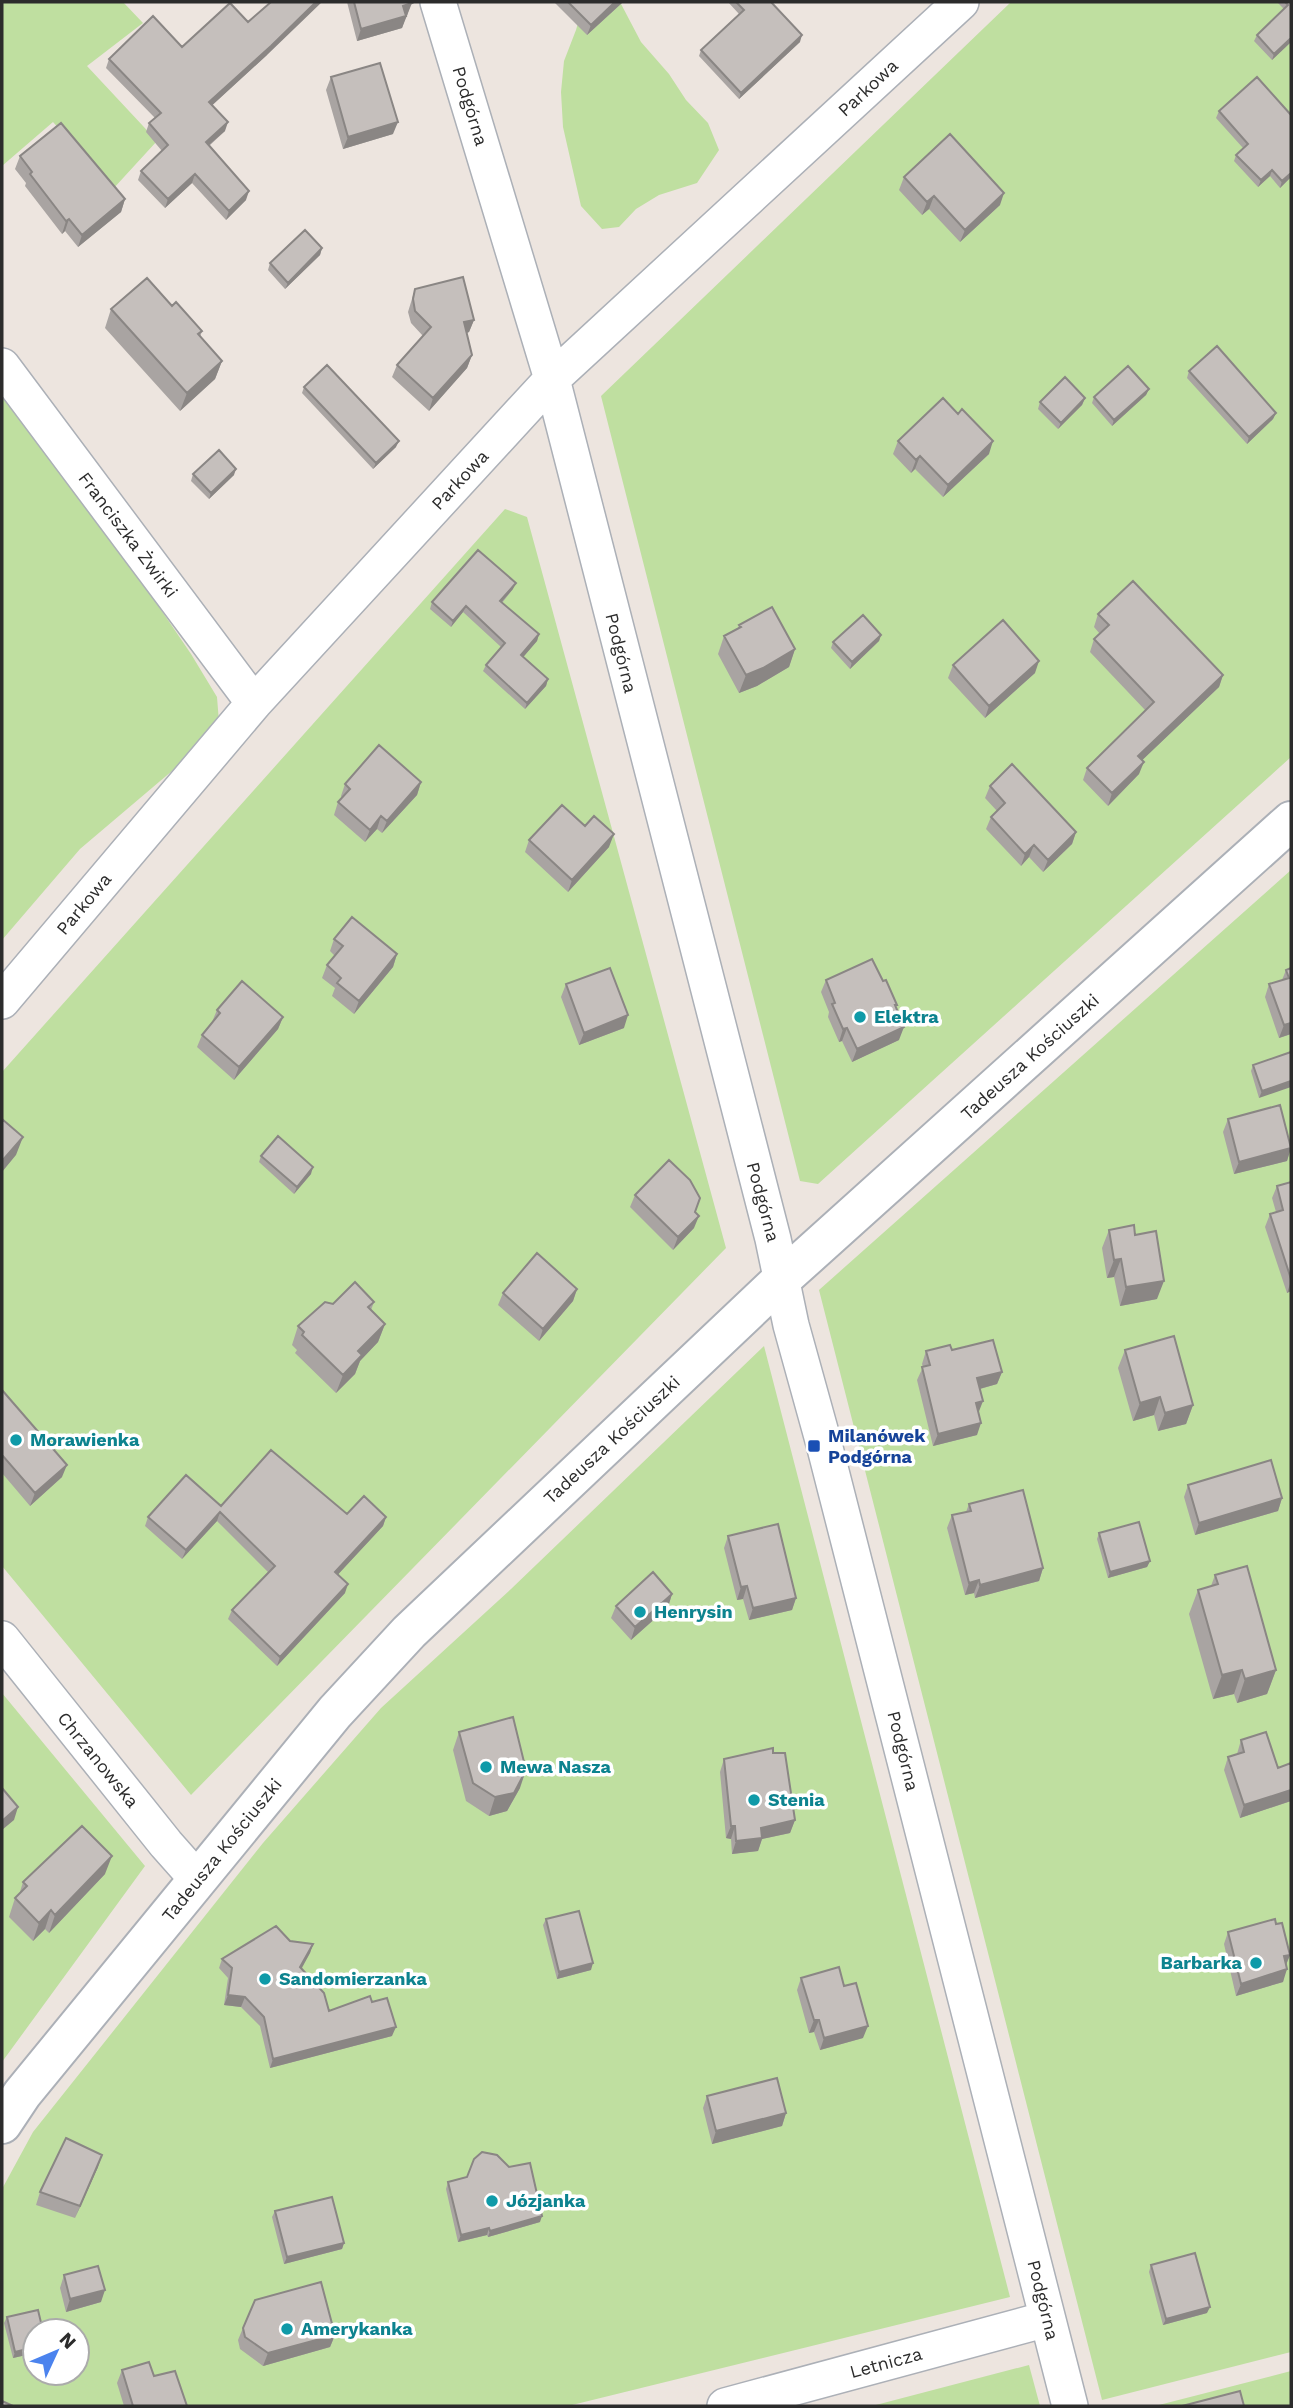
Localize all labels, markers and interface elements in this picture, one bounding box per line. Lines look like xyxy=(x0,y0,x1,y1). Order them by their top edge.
street label: Parkowa xyxy=(833,55,902,121)
street label: Podgórna xyxy=(448,64,493,148)
street label: Parkowa xyxy=(427,445,493,514)
street label: Franciszka Żwirki xyxy=(74,468,182,602)
street label: Podgórna xyxy=(601,611,642,695)
street label: Parkowa xyxy=(52,869,115,939)
street label: Tadeusza Kościuszki xyxy=(956,989,1103,1124)
place label: Elektra xyxy=(874,1006,939,1027)
marker: Elektra xyxy=(852,1009,868,1025)
street label: Podgórna xyxy=(743,1160,784,1244)
street label: Tadeusza Kościuszki xyxy=(539,1371,684,1508)
place label: Milanówek Podgórna xyxy=(828,1425,926,1467)
place label: Morawienka xyxy=(30,1429,140,1450)
marker: Morawienka xyxy=(8,1432,24,1448)
marker: Milanówek Podgórna xyxy=(806,1438,822,1454)
place label: Henrysin xyxy=(654,1601,733,1622)
marker: Henrysin xyxy=(632,1604,648,1620)
street label: Chrzanowska xyxy=(53,1708,143,1812)
street label: Podgórna xyxy=(883,1709,924,1793)
place label: Mewa Nasza xyxy=(500,1756,612,1777)
marker: Mewa Nasza xyxy=(478,1759,494,1775)
street label: Tadeusza Kościuszki xyxy=(157,1774,286,1926)
place label: Stenia xyxy=(768,1789,825,1810)
marker: Stenia xyxy=(746,1792,762,1808)
place label: Barbarka xyxy=(1161,1952,1243,1973)
marker: Barbarka xyxy=(1248,1955,1264,1971)
place label: Sandomierzanka xyxy=(279,1968,428,1989)
marker: Sandomierzanka xyxy=(257,1971,273,1987)
place label: Józjanka xyxy=(506,2190,586,2211)
marker: Józjanka xyxy=(484,2193,500,2209)
street label: Podgórna xyxy=(1023,2258,1064,2342)
north arrow xyxy=(21,2317,91,2387)
place label: Amerykanka xyxy=(301,2318,413,2339)
marker: Amerykanka xyxy=(279,2321,295,2337)
text: N xyxy=(55,2327,81,2354)
street label: Letnicza xyxy=(847,2343,924,2382)

